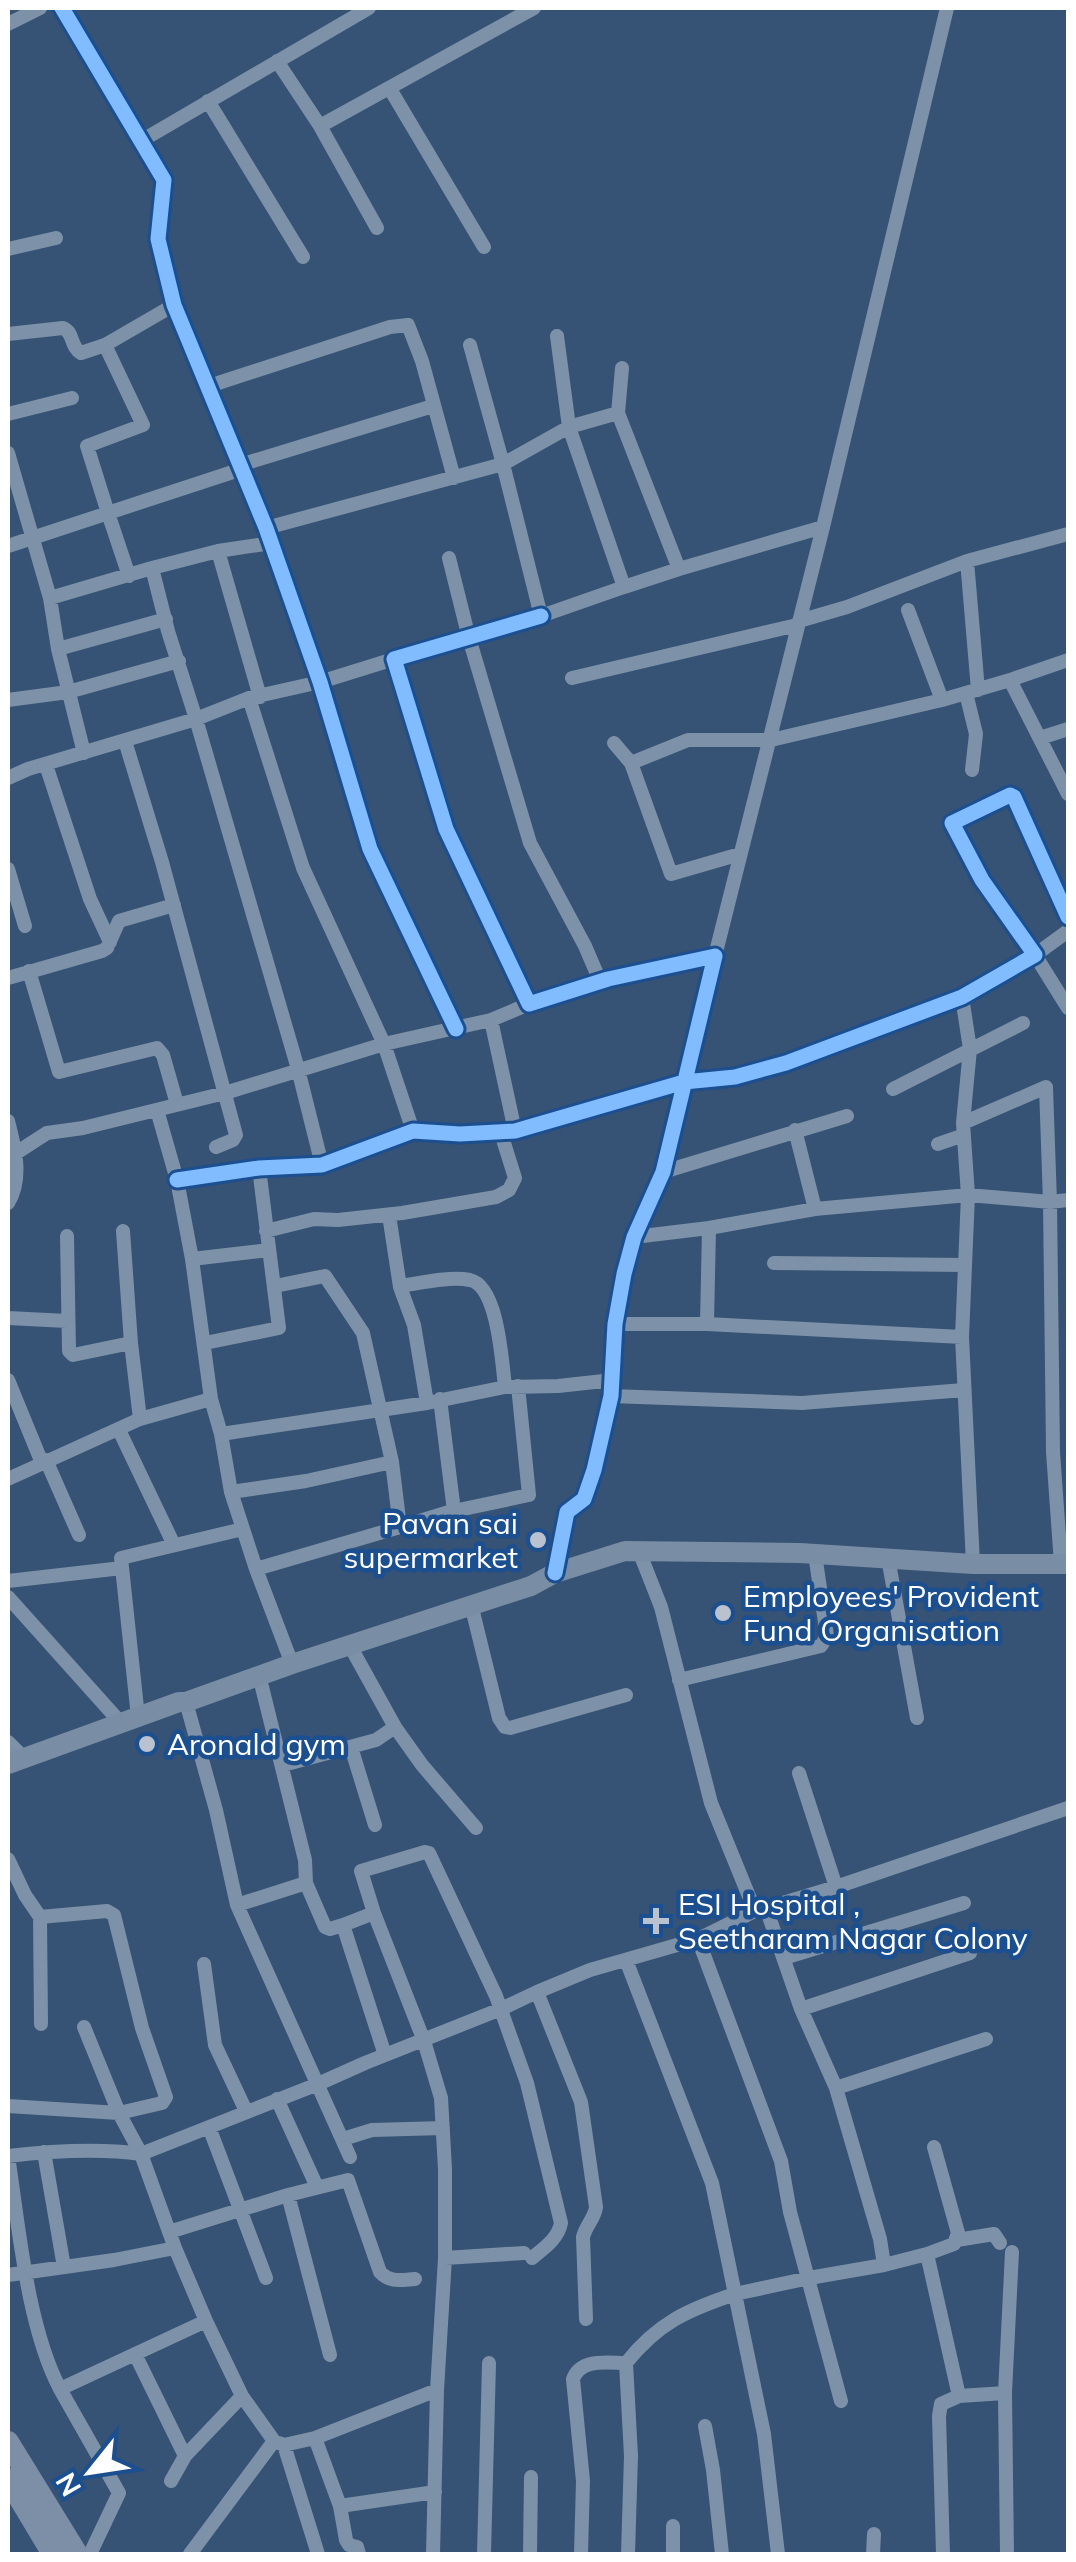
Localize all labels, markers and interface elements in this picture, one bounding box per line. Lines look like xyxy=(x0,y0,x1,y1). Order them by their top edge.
place label: Pavan sai supermarket xyxy=(343,1504,518,1576)
marker: Pavan sai supermarket xyxy=(527,1529,549,1551)
place label: Employees' Provident Fund Organisation xyxy=(743,1577,1039,1649)
marker: Employees' Provident Fund Organisation xyxy=(712,1602,734,1624)
place label: Aronald gym xyxy=(167,1725,346,1763)
marker: Aronald gym xyxy=(136,1733,158,1755)
place label: ESI Hospital , Seetharam Nagar Colony xyxy=(678,1885,1028,1957)
marker: ESI Hospital , Seetharam Nagar Colony xyxy=(643,1908,669,1934)
north arrow xyxy=(40,2422,140,2522)
text: N xyxy=(47,2467,88,2503)

